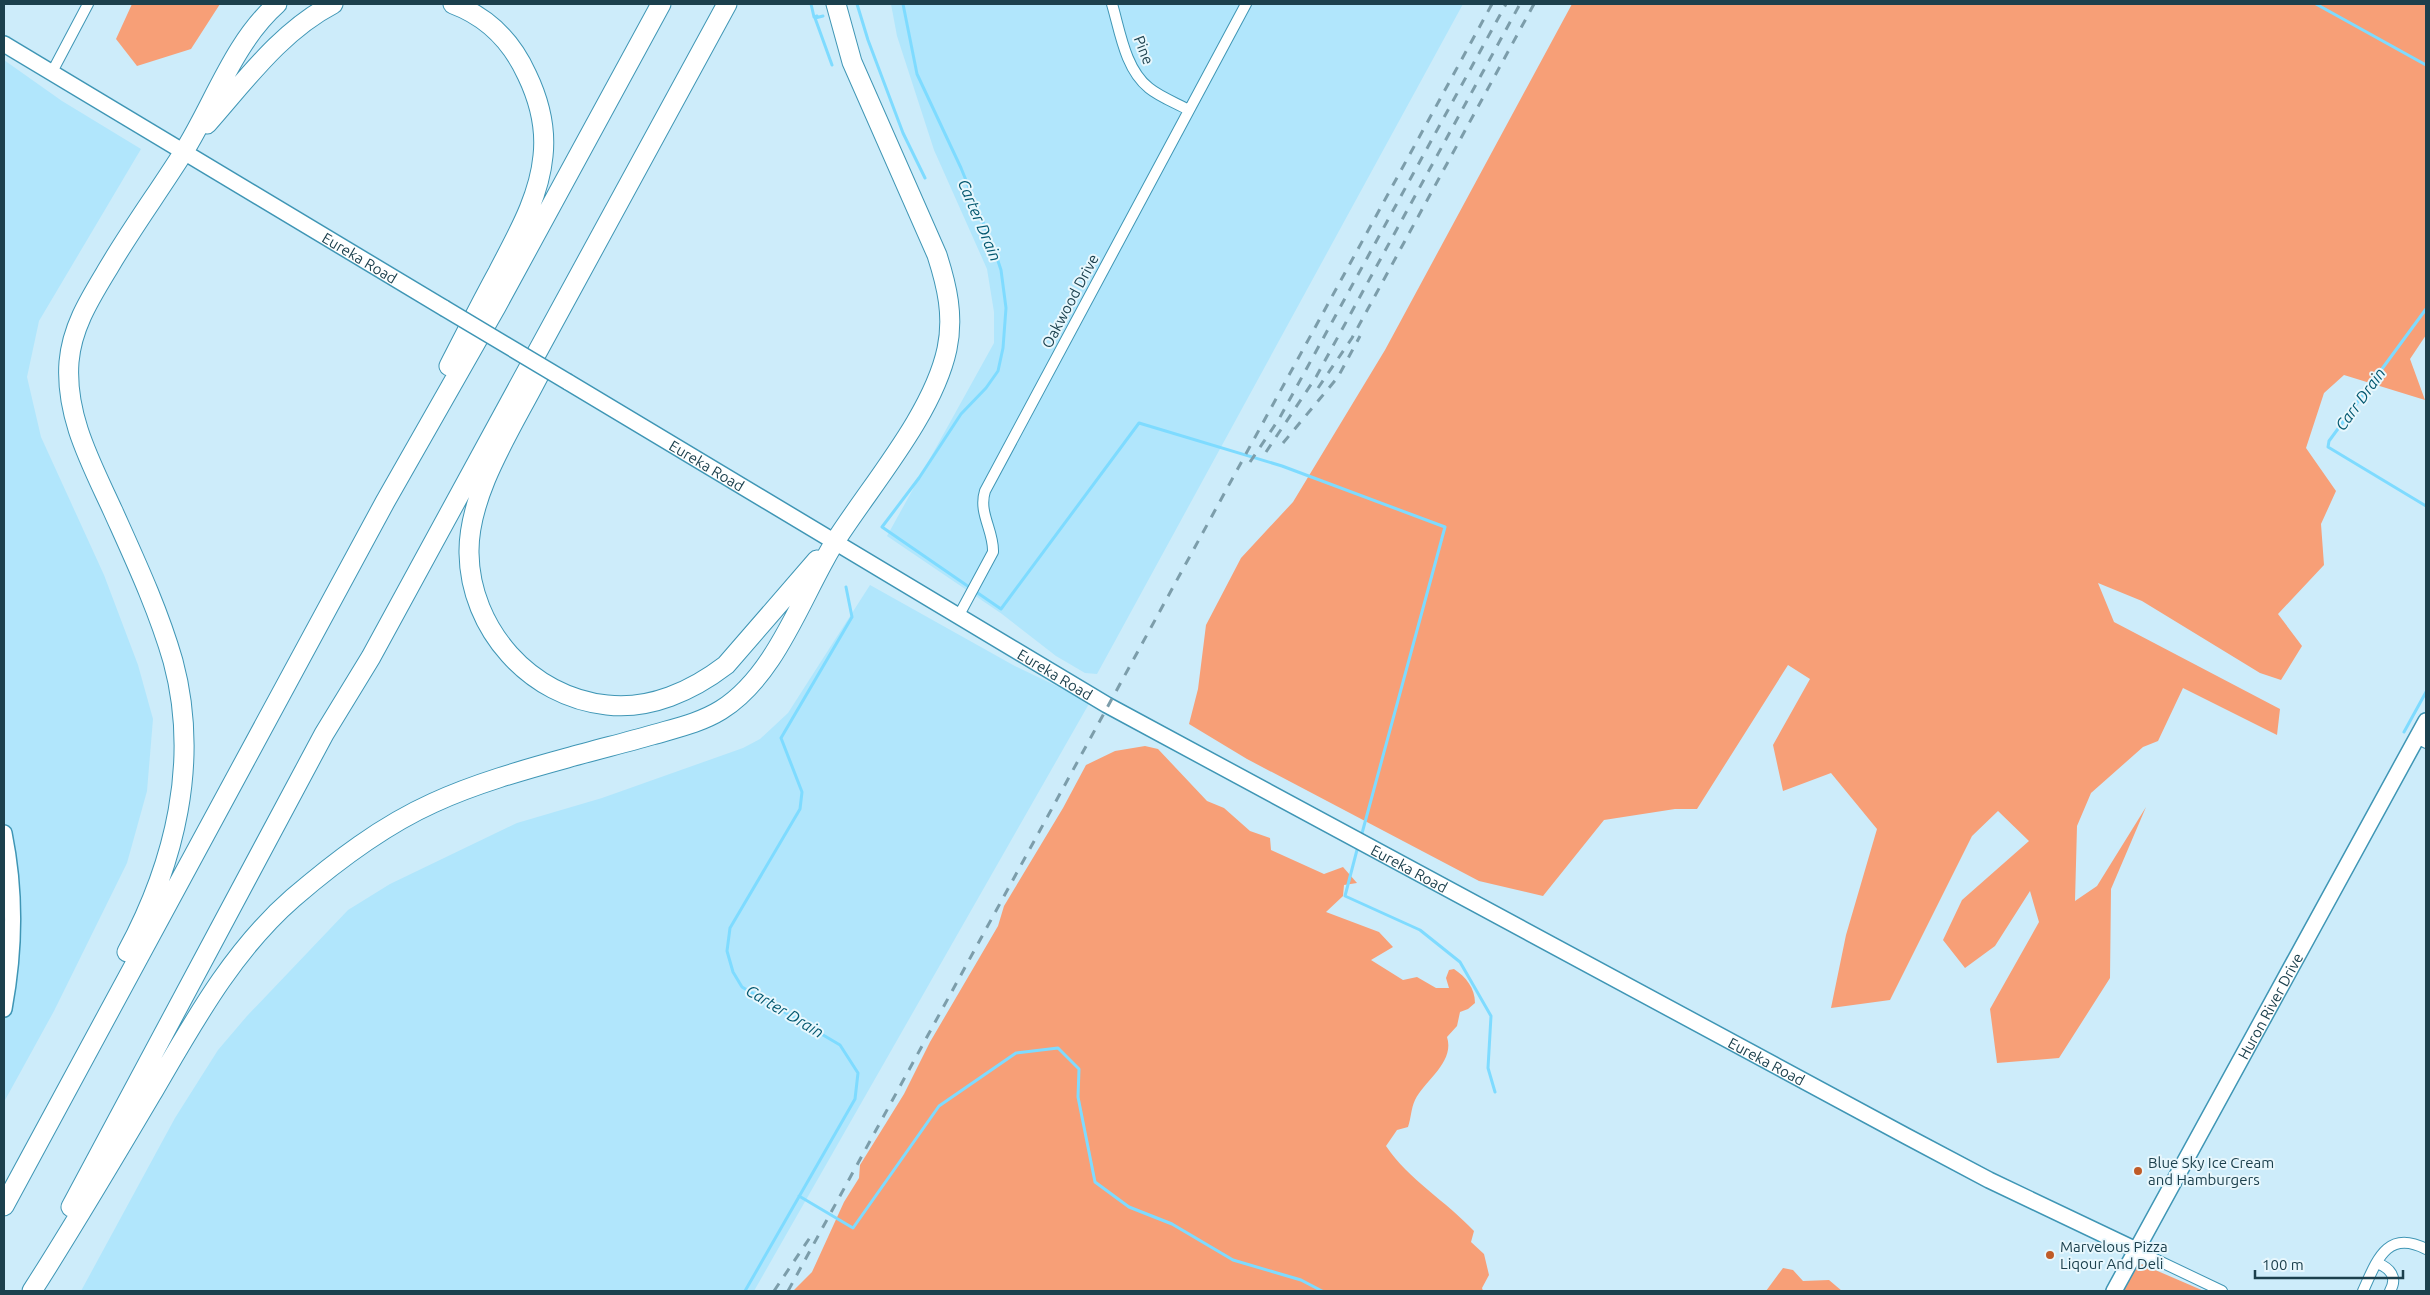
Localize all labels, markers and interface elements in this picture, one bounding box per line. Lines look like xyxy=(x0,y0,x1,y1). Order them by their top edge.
street label: Pine xyxy=(1131,33,1157,67)
water label: Carter Drain xyxy=(955,176,1005,264)
street label: Eureka Road xyxy=(319,229,400,286)
street label: Oakwood Drive xyxy=(1038,251,1102,351)
water label: Carr Drain xyxy=(2331,364,2389,434)
street label: Eureka Road xyxy=(666,436,747,494)
street label: Eureka Road xyxy=(1015,645,1096,703)
street label: Eureka Road xyxy=(1368,841,1451,896)
street label: Huron River Drive xyxy=(2234,950,2306,1062)
water label: Carter Drain xyxy=(743,981,827,1041)
street label: Eureka Road xyxy=(1726,1033,1808,1088)
place label: Blue Sky Ice Cream and Hamburgers xyxy=(2148,1154,2274,1188)
marker: Blue Sky Ice Cream and Hamburgers xyxy=(2132,1165,2144,1177)
place label: Marvelous Pizza Liqour And Deli xyxy=(2060,1238,2168,1272)
scale bar xyxy=(2255,1248,2402,1280)
marker: Marvelous Pizza Liqour And Deli xyxy=(2044,1249,2056,1261)
text: 100 m xyxy=(2262,1256,2304,1273)

